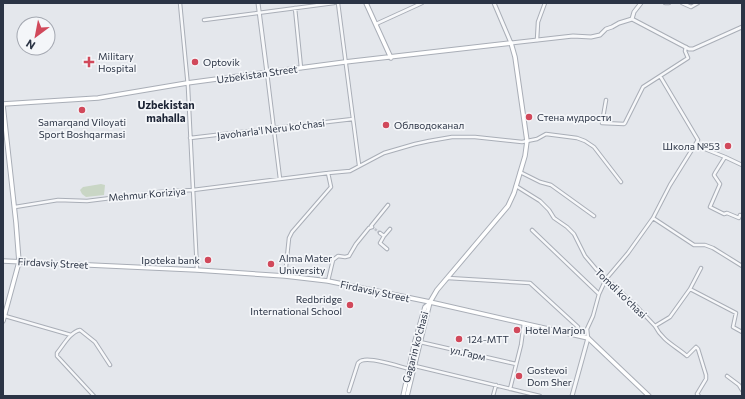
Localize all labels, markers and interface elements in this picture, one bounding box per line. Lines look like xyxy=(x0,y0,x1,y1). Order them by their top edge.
north arrow xyxy=(16,16,56,56)
text: N xyxy=(23,37,37,53)
place label: Military Hospital xyxy=(98,50,136,74)
marker: Military Hospital xyxy=(83,56,95,68)
place label: Optovik xyxy=(203,56,241,68)
marker: Optovik xyxy=(190,57,200,67)
street label: Uzbekistan Street xyxy=(216,62,298,86)
district label: Uzbekistan mahalla xyxy=(137,98,195,124)
marker: Samarqand Viloyati Sport Boshqarmasi xyxy=(77,105,87,115)
place label: Стена мудрости xyxy=(537,111,611,123)
marker: Стена мудрости xyxy=(524,112,534,122)
place label: Samarqand Viloyati Sport Boshqarmasi xyxy=(38,116,126,140)
street label: Javoharla'l Neru ko'chasi xyxy=(216,116,326,142)
place label: Облводоканал xyxy=(394,119,464,131)
marker: Облводоканал xyxy=(381,120,391,130)
place label: Школа №53 xyxy=(662,140,720,152)
marker: Школа №53 xyxy=(723,141,733,151)
street label: Mehmur Koriziya xyxy=(108,185,186,203)
place label: Alma Mater University xyxy=(279,252,332,276)
place label: Ipoteka bank xyxy=(141,254,201,266)
street label: Firdavsiy Street xyxy=(17,255,89,271)
marker: Ipoteka bank xyxy=(203,255,213,265)
marker: Alma Mater University xyxy=(266,259,276,269)
street label: Tomdi ko'chasi xyxy=(593,265,649,321)
street label: Firdavsiy Street xyxy=(339,278,411,304)
place label: Redbridge International School xyxy=(250,293,342,317)
marker: Redbridge International School xyxy=(345,300,355,310)
street label: Gagarin ko'chasi xyxy=(400,310,430,384)
place label: Hotel Marjon xyxy=(525,324,585,336)
marker: Hotel Marjon xyxy=(512,325,522,335)
place label: 124-MTT xyxy=(467,333,509,345)
marker: 124-MTT xyxy=(454,334,464,344)
street label: ул.Гарм xyxy=(449,343,487,363)
place label: Gostevoi Dom Sher xyxy=(527,364,572,388)
marker: Gostevoi Dom Sher xyxy=(514,371,524,381)

